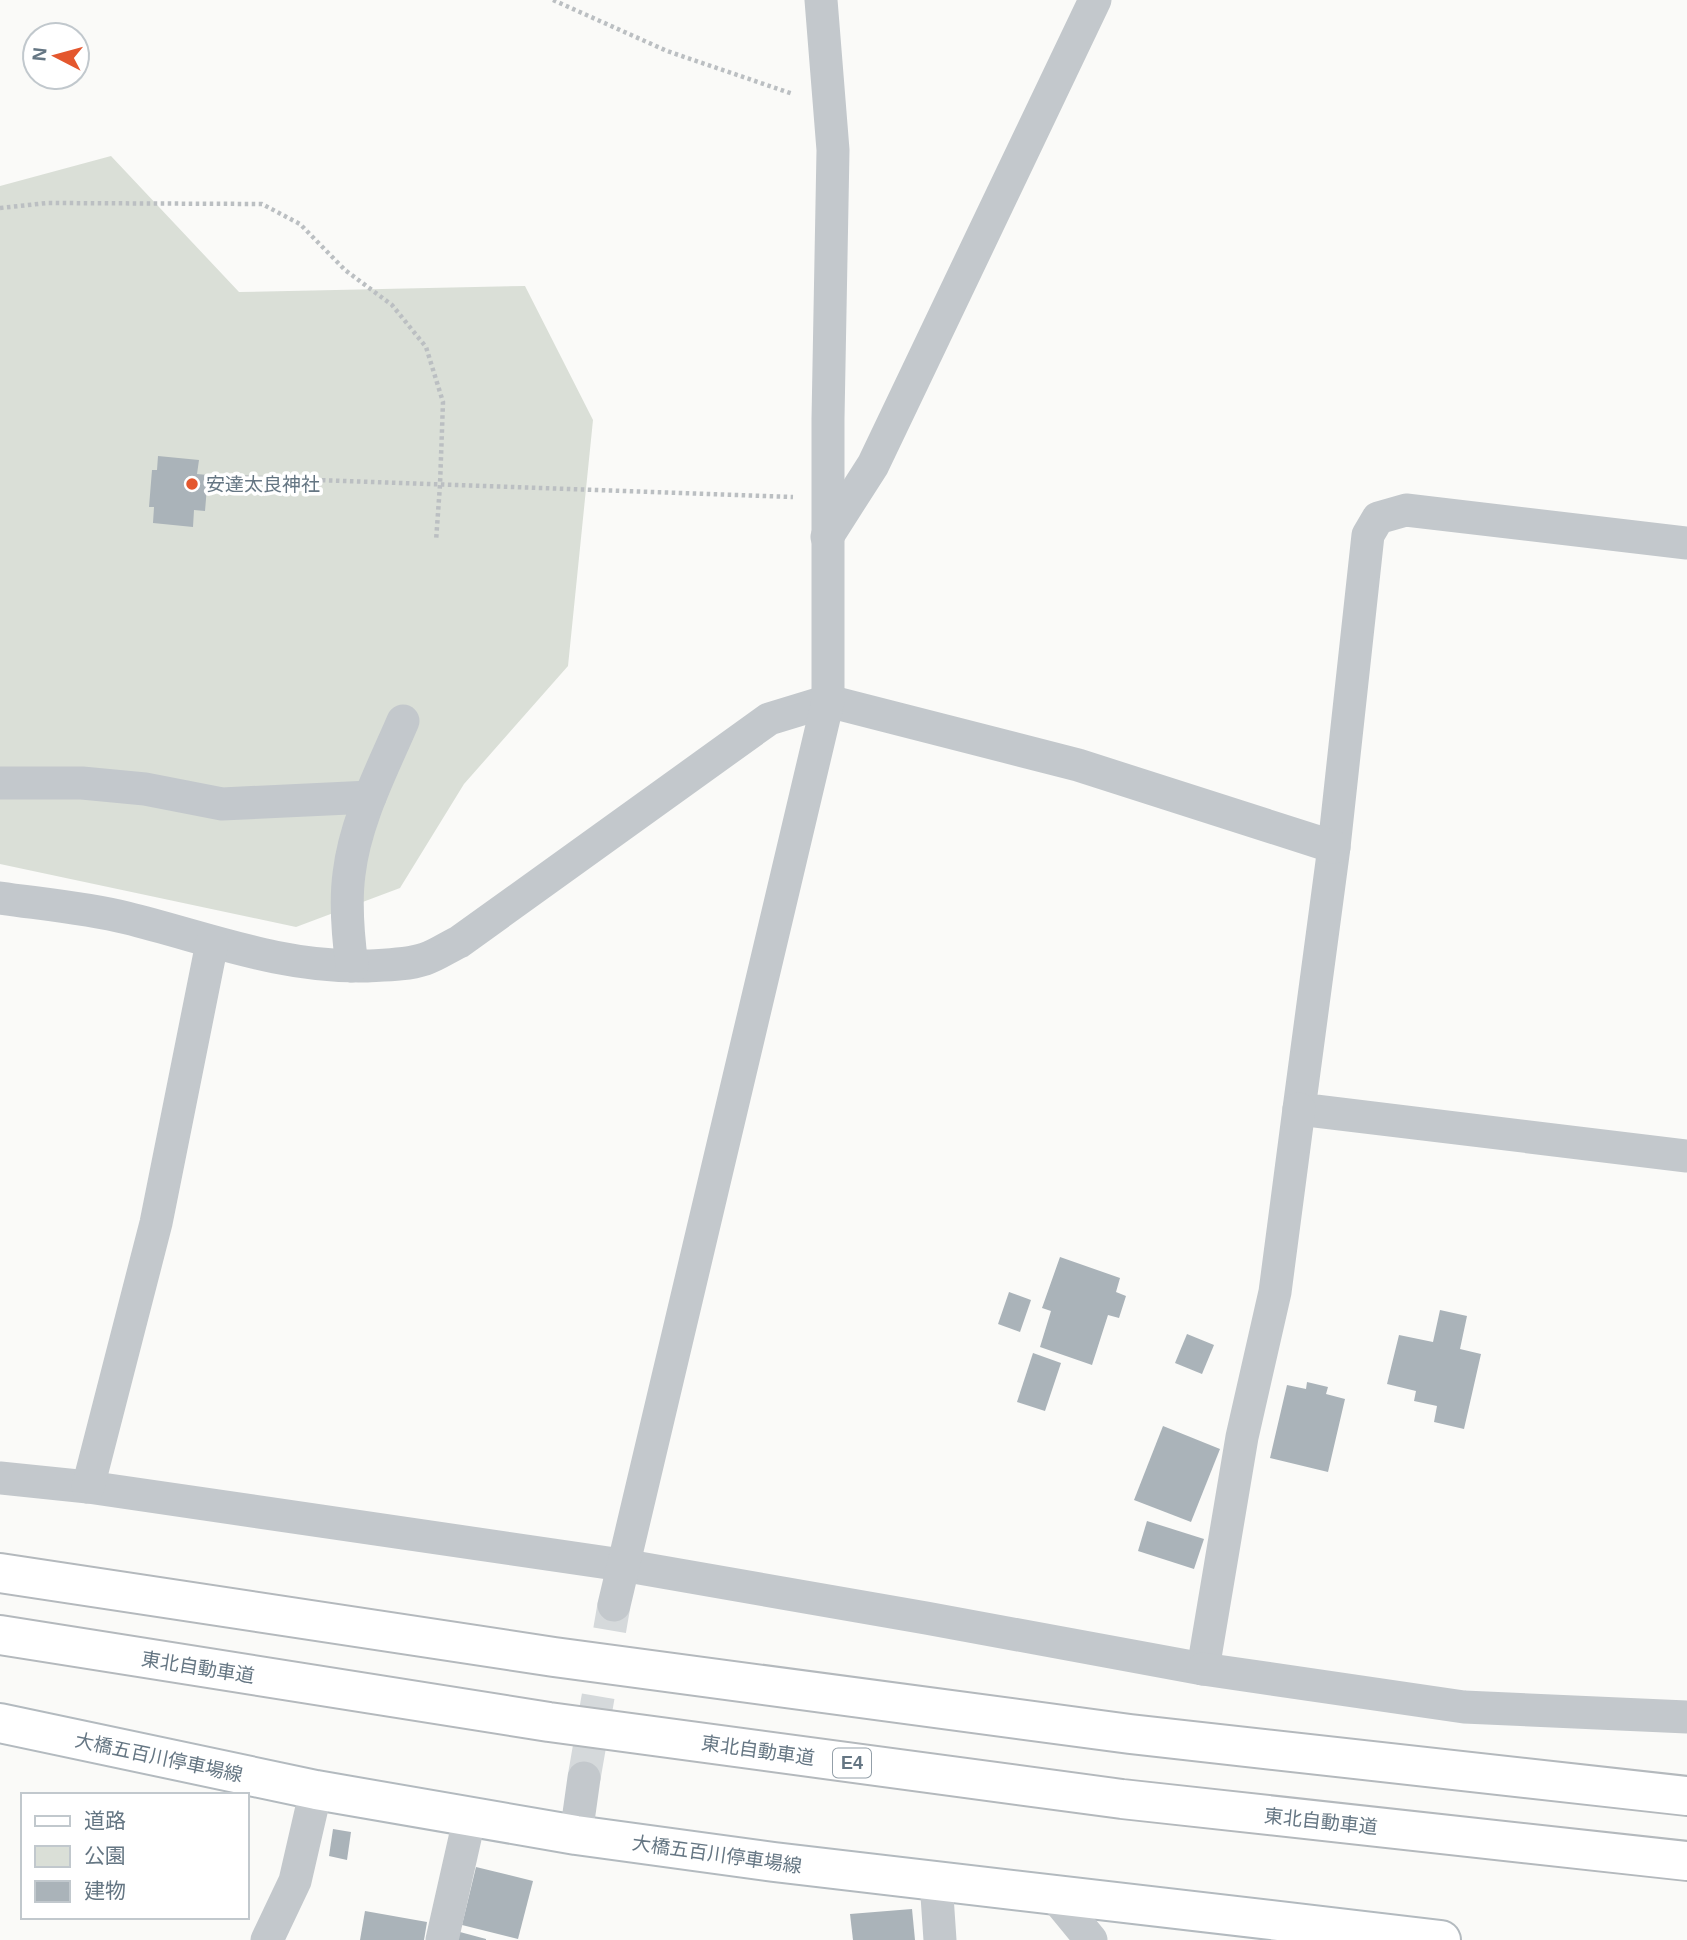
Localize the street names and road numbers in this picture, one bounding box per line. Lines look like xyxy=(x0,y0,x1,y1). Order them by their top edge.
street label: 東北自動車道 xyxy=(140,1648,256,1687)
street label: 大橋五百川停車場線 xyxy=(73,1729,245,1786)
street label: 東北自動車道 xyxy=(700,1732,816,1769)
road number: E4 xyxy=(833,1748,871,1778)
street label: 東北自動車道 xyxy=(1263,1805,1379,1838)
street label: 大橋五百川停車場線 xyxy=(631,1832,803,1877)

